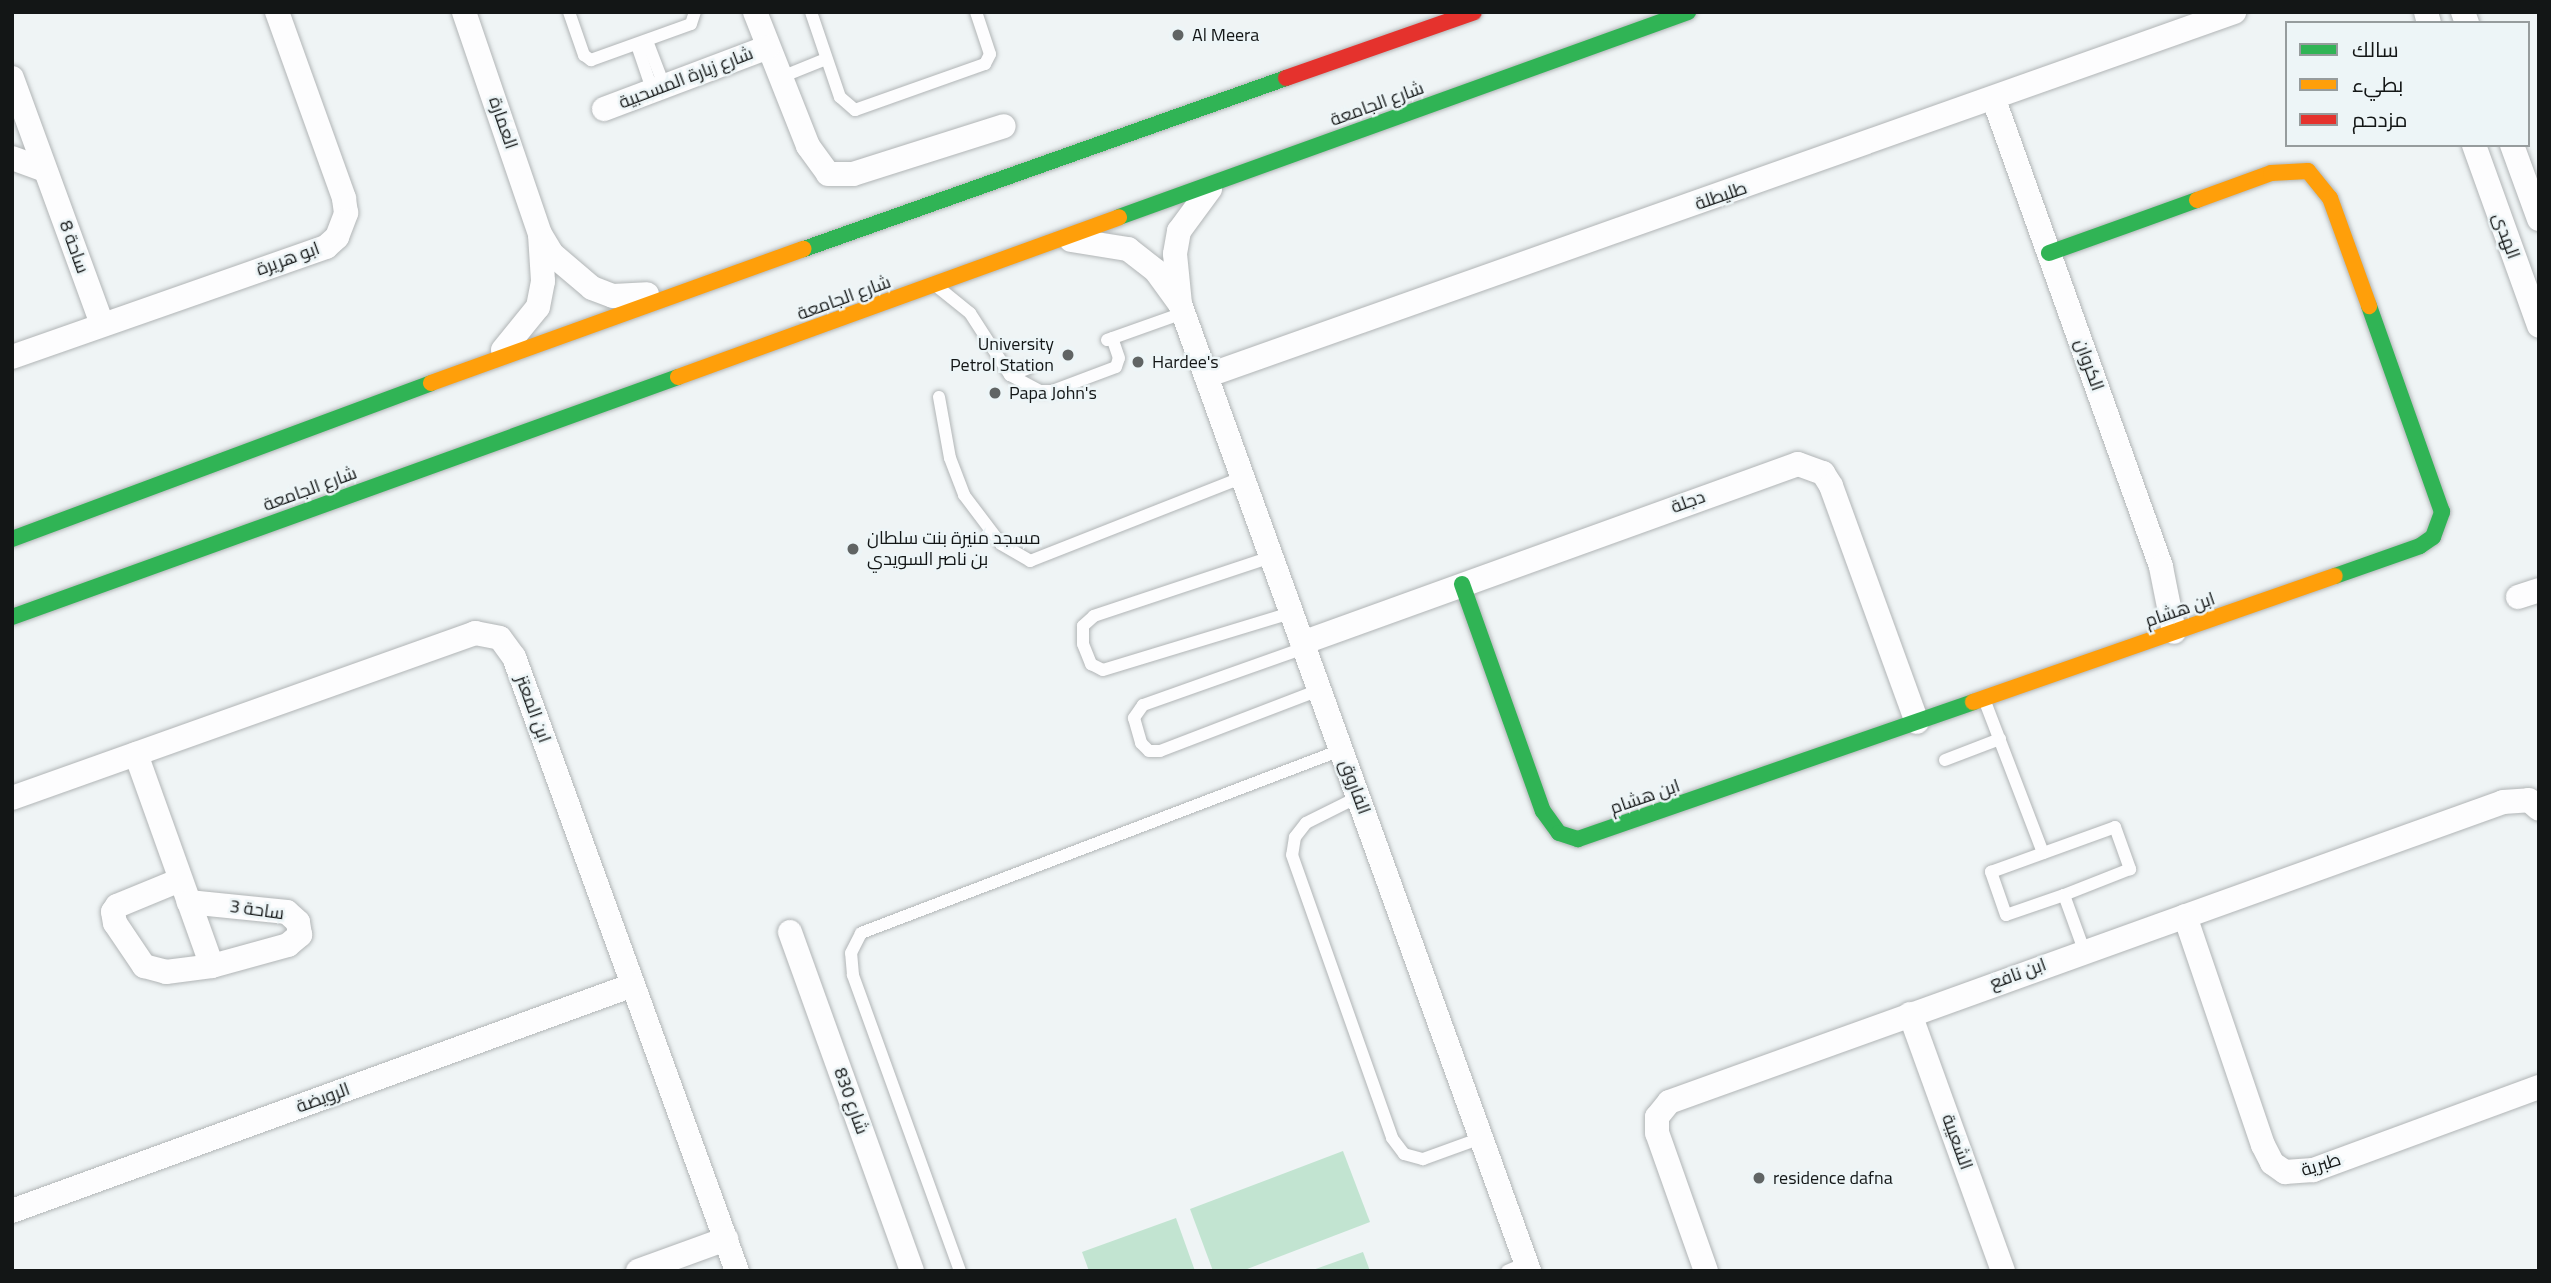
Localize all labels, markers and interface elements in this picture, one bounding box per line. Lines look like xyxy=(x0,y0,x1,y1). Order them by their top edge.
legend xyxy=(2285,21,2530,147)
place label: Al Meera xyxy=(1192,24,1259,46)
marker: Al Meera xyxy=(1170,27,1186,43)
text: سالك xyxy=(2352,33,2399,65)
street label: شارع زبارة المسحبية xyxy=(616,42,756,114)
text: بطيء xyxy=(2352,68,2403,100)
street label: شارع الجامعة xyxy=(1327,77,1427,131)
street label: العمارة xyxy=(484,94,522,152)
text: مزدحم xyxy=(2352,103,2407,135)
street label: طليطلة xyxy=(1692,177,1750,215)
street label: الهدى xyxy=(2488,210,2524,262)
street label: ساحة 8 xyxy=(55,218,93,276)
street label: ابو هريرة xyxy=(253,238,323,280)
street label: شارع الجامعة xyxy=(794,271,894,325)
place label: University Petrol Station xyxy=(950,334,1054,376)
street label: الكروان xyxy=(2070,336,2108,394)
marker: University Petrol Station xyxy=(1060,347,1076,363)
place label: Hardee's xyxy=(1152,351,1219,373)
marker: Hardee's xyxy=(1130,354,1146,370)
place label: Papa John's xyxy=(1009,382,1097,404)
marker: Papa John's xyxy=(987,385,1003,401)
street label: شارع الجامعة xyxy=(260,462,360,516)
street label: دجلة xyxy=(1668,486,1708,518)
place label: مسجد منيرة بنت سلطان بن ناصر السويدي xyxy=(867,528,1040,570)
marker: مسجد منيرة بنت سلطان بن ناصر السويدي xyxy=(845,541,861,557)
street label: ابن هشام xyxy=(2142,588,2218,632)
street label: ابن المعتز xyxy=(511,672,555,746)
street label: الفاروق xyxy=(1335,757,1375,817)
street label: ابن هشام xyxy=(1607,775,1683,819)
street label: ساحة 3 xyxy=(228,896,286,924)
street label: ابن نافع xyxy=(1987,954,2049,994)
street label: شارع 830 xyxy=(829,1065,873,1137)
street label: الرويضة xyxy=(293,1078,353,1118)
street label: الشعيبة xyxy=(1937,1111,1977,1173)
street label: طبرية xyxy=(2298,1149,2344,1181)
place label: residence dafna xyxy=(1773,1167,1893,1189)
marker: residence dafna xyxy=(1751,1170,1767,1186)

